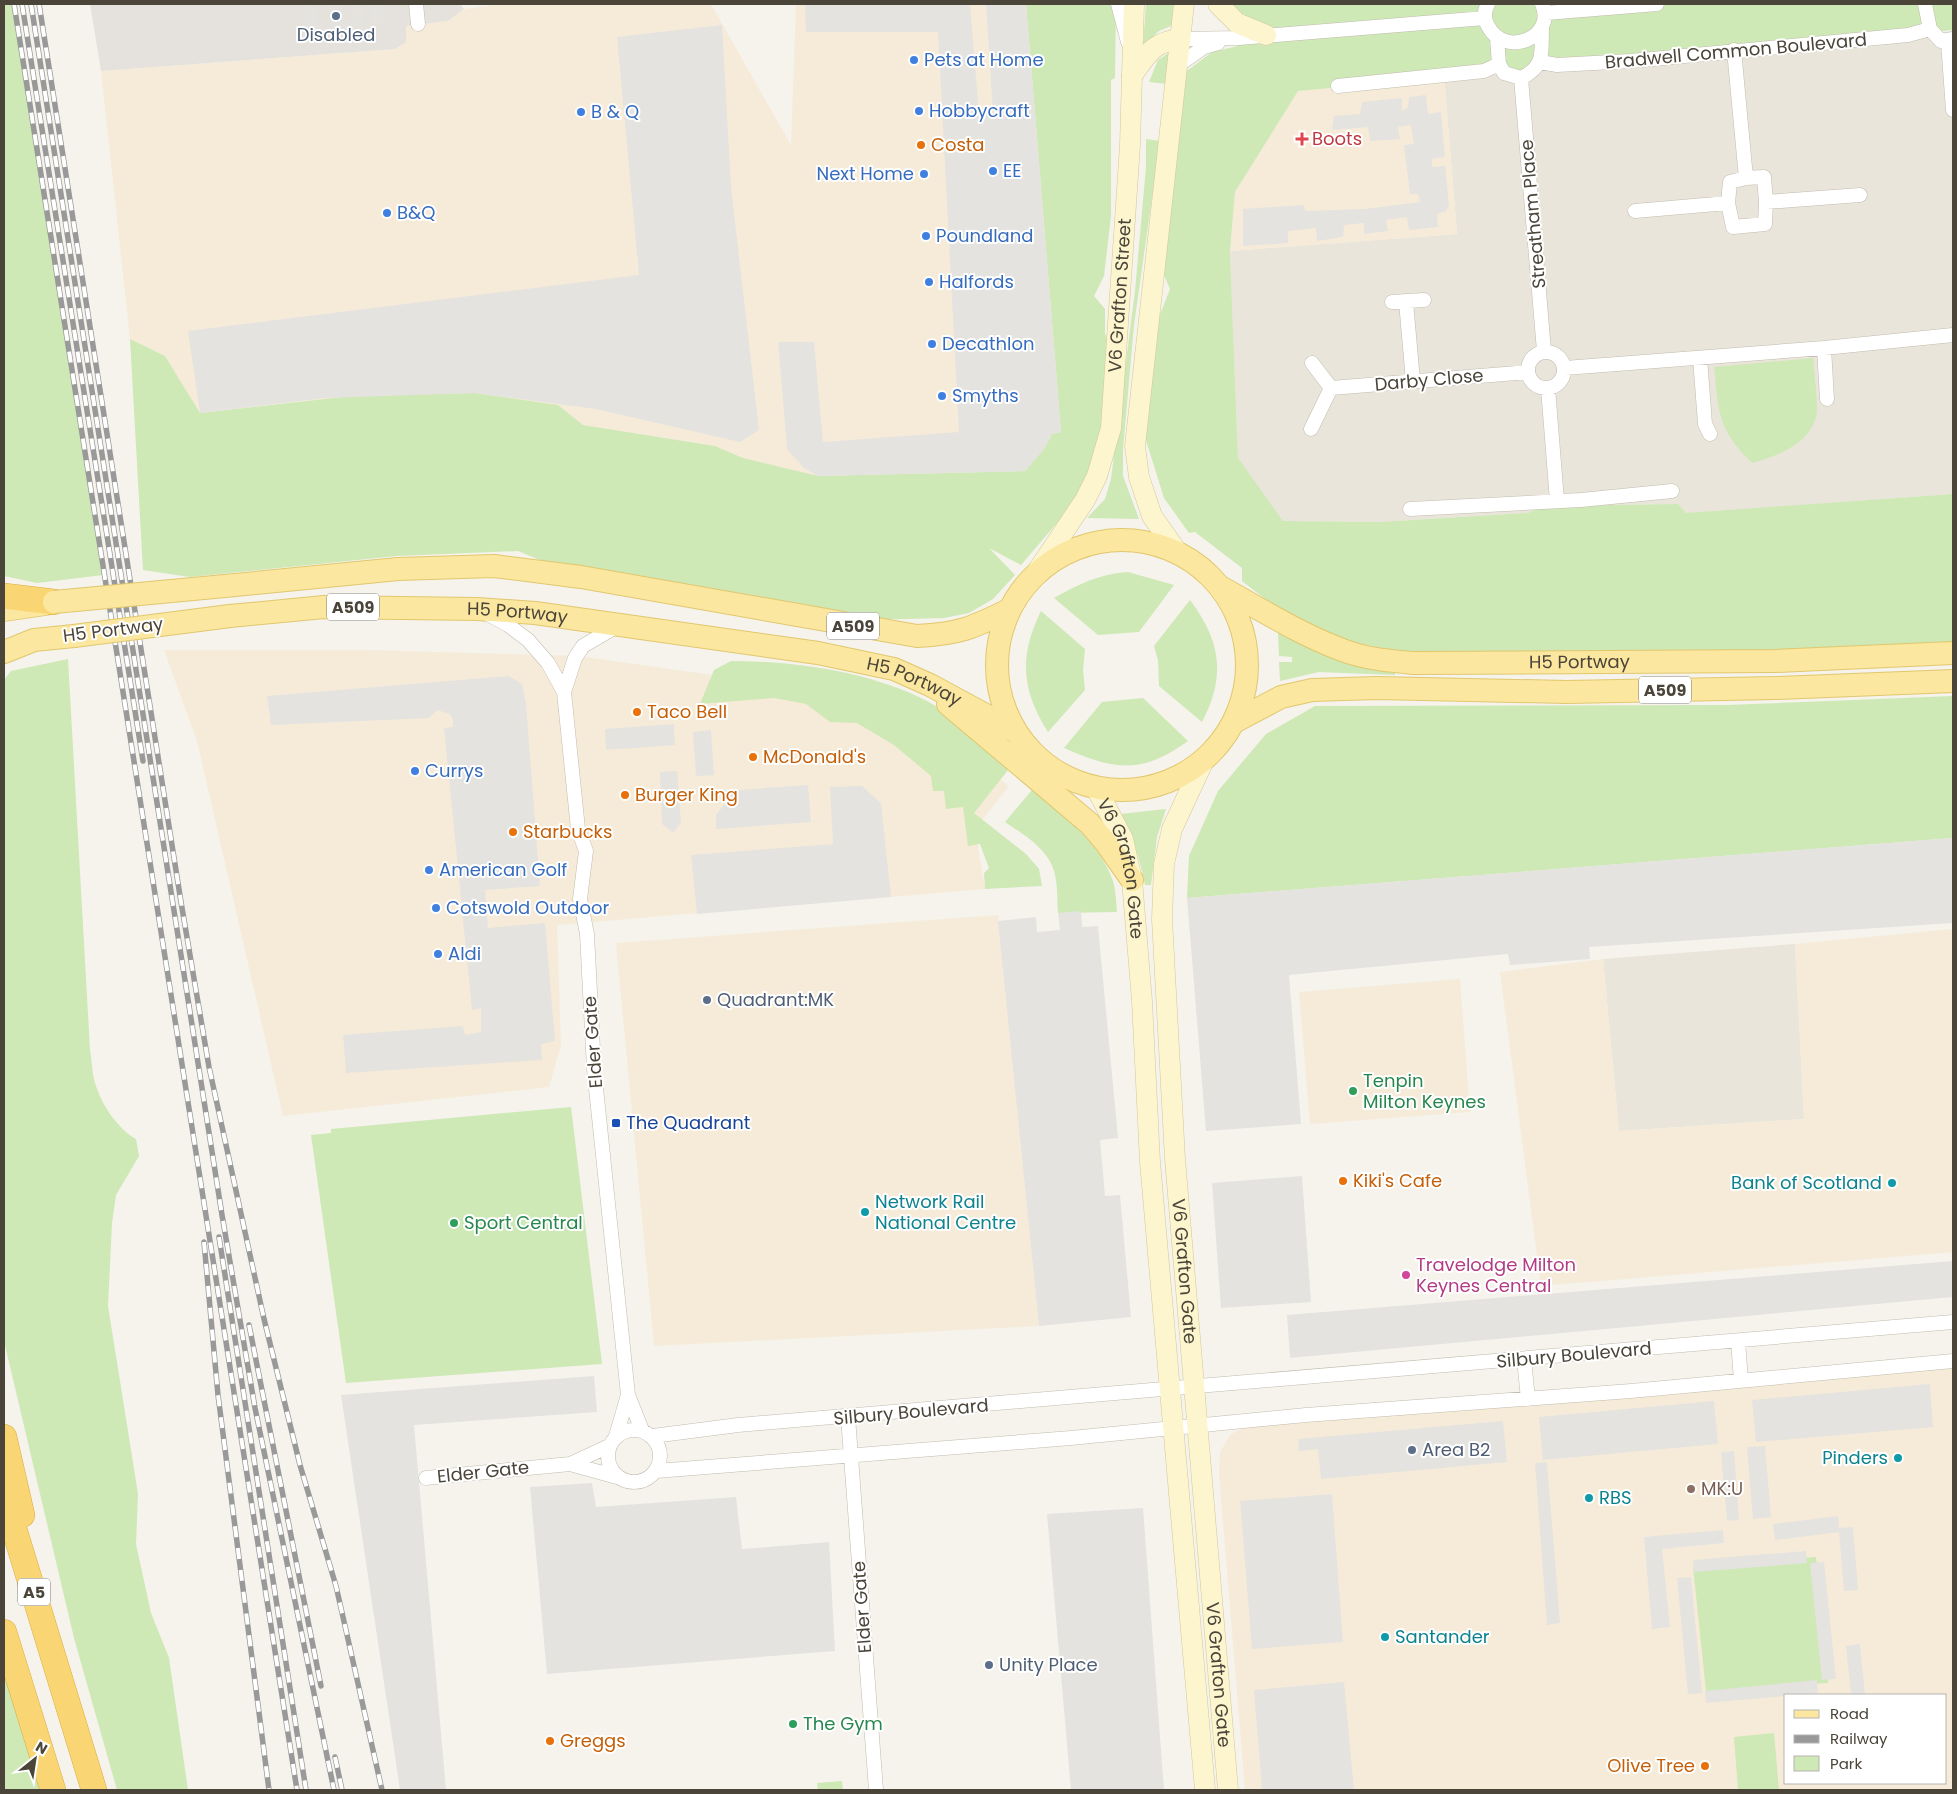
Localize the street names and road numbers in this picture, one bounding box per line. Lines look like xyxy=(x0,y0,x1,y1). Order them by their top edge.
street label: Bradwell Common Boulevard xyxy=(1604,27,1868,74)
street label: Streatham Place xyxy=(1514,138,1551,290)
street label: V6 Grafton Street xyxy=(1102,218,1137,373)
street label: Darby Close xyxy=(1374,362,1484,397)
road number: A509 xyxy=(327,594,379,620)
street label: H5 Portway xyxy=(467,596,569,629)
street label: H5 Portway xyxy=(61,611,165,648)
road number: A509 xyxy=(827,612,879,640)
street label: H5 Portway xyxy=(1529,649,1630,674)
street label: H5 Portway xyxy=(865,651,966,712)
road number: A509 xyxy=(1639,676,1691,704)
street label: V6 Grafton Gate xyxy=(1092,794,1150,940)
street label: Elder Gate xyxy=(577,995,608,1089)
street label: V6 Grafton Gate xyxy=(1166,1198,1203,1345)
street label: Silbury Boulevard xyxy=(1495,1335,1653,1374)
street label: Silbury Boulevard xyxy=(832,1392,990,1431)
street label: Elder Gate xyxy=(436,1454,530,1489)
street label: Elder Gate xyxy=(846,1560,877,1654)
road number: A5 xyxy=(18,1578,50,1605)
street label: V6 Grafton Gate xyxy=(1200,1601,1237,1748)

